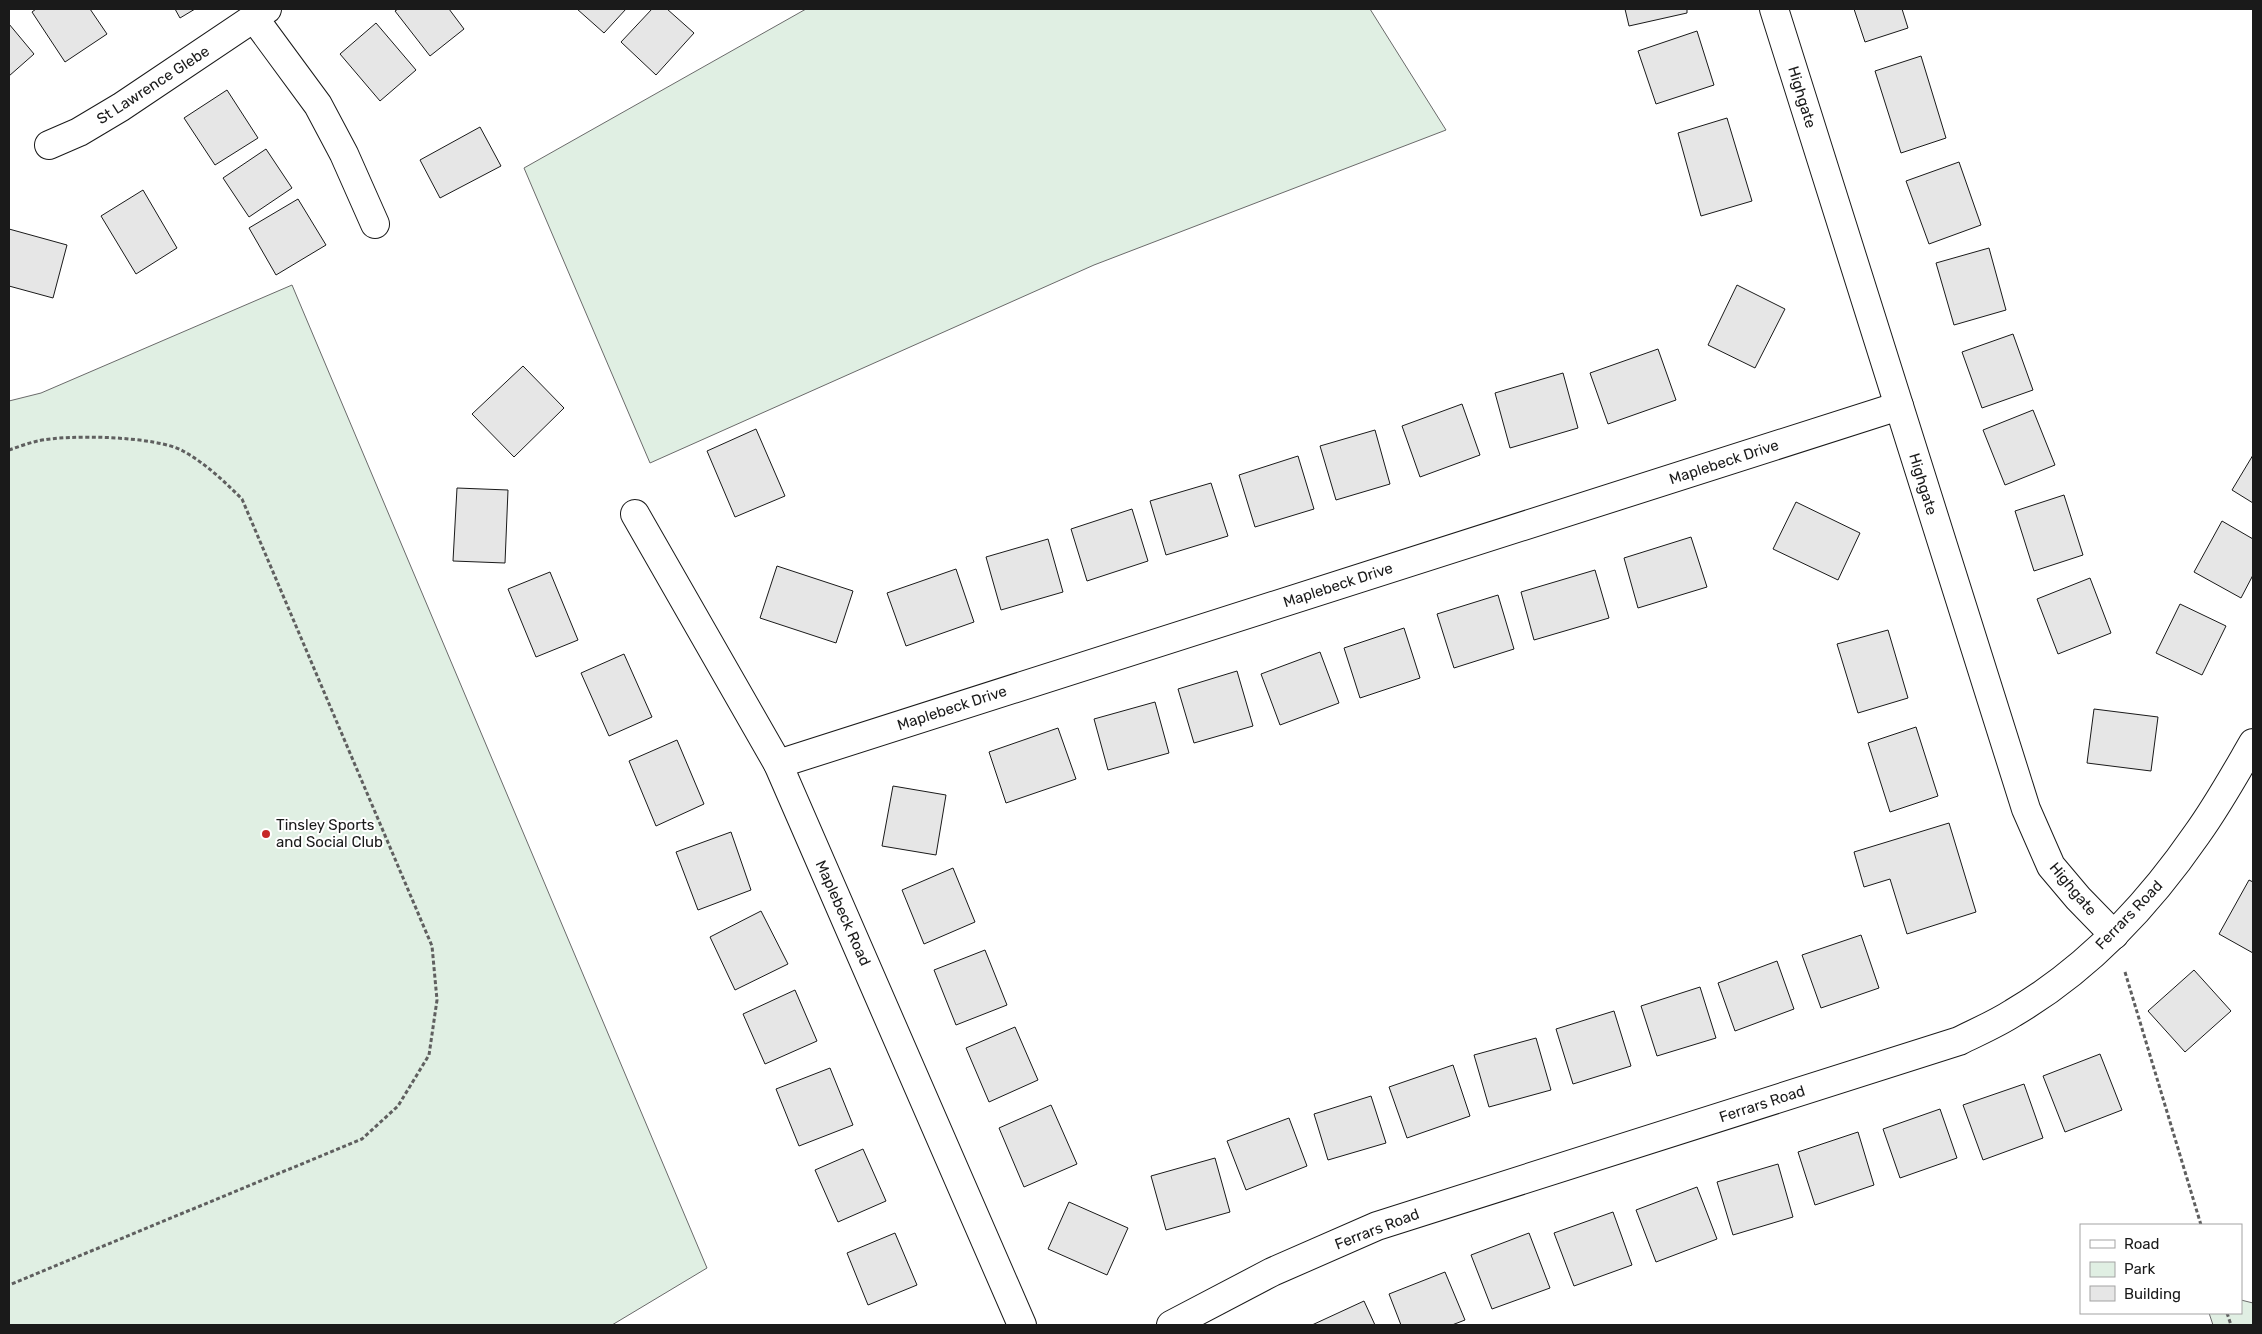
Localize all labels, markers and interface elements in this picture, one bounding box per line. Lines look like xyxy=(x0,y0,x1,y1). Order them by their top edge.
street label: St Lawrence Glebe xyxy=(93,42,213,128)
street label: Highgate xyxy=(1784,64,1820,130)
street label: Maplebeck Drive xyxy=(1667,436,1781,488)
street label: Highgate xyxy=(1905,451,1941,517)
street label: Maplebeck Drive xyxy=(1281,559,1395,611)
street label: Maplebeck Drive xyxy=(895,682,1009,734)
place label: Tinsley Sports and Social Club xyxy=(276,816,383,851)
marker: Tinsley Sports and Social Club xyxy=(260,828,272,840)
street label: Maplebeck Road xyxy=(812,857,874,969)
street label: Highgate xyxy=(2046,859,2100,919)
street label: Ferrars Road xyxy=(2092,877,2166,953)
street label: Ferrars Road xyxy=(1717,1082,1807,1126)
street label: Ferrars Road xyxy=(1332,1205,1422,1253)
legend xyxy=(2080,1224,2242,1314)
text: Road xyxy=(2124,1235,2160,1253)
text: Park xyxy=(2124,1260,2155,1278)
text: Building xyxy=(2124,1285,2181,1303)

